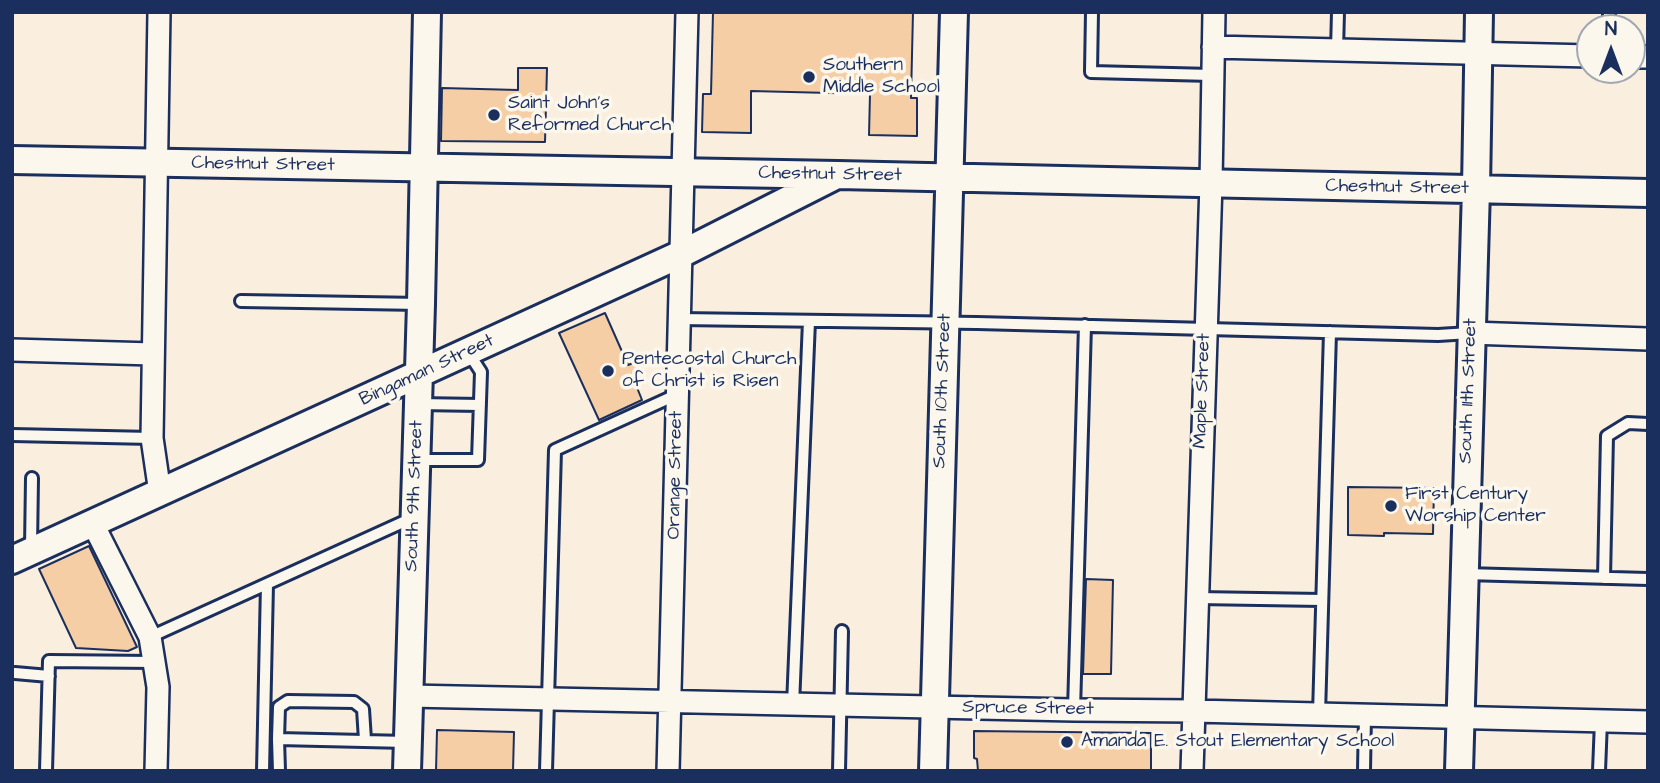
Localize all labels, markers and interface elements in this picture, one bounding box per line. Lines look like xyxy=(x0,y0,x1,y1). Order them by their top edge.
north arrow xyxy=(1576,14,1646,84)
text: N xyxy=(1605,16,1617,43)
place label: Southern Middle School xyxy=(823,55,940,99)
marker: Southern Middle School xyxy=(801,69,817,85)
place label: Saint John's Reformed Church xyxy=(508,93,671,137)
marker: Saint John's Reformed Church xyxy=(486,107,502,123)
street label: Chestnut Street xyxy=(191,152,335,178)
street label: Chestnut Street xyxy=(758,162,902,188)
street label: Chestnut Street xyxy=(1325,175,1469,201)
street label: South 10th Street xyxy=(929,313,957,469)
street label: South 11th Street xyxy=(1455,318,1483,464)
street label: Bingaman Street xyxy=(356,330,498,412)
street label: Maple Street xyxy=(1190,333,1216,449)
place label: Pentecostal Church of Christ is Risen xyxy=(622,349,796,393)
marker: Pentecostal Church of Christ is Risen xyxy=(600,363,616,379)
street label: Orange Street xyxy=(663,410,689,540)
street label: South 9th Street xyxy=(401,420,429,572)
place label: First Century Worship Center xyxy=(1405,484,1546,528)
marker: First Century Worship Center xyxy=(1383,498,1399,514)
street label: Spruce Street xyxy=(962,696,1094,722)
place label: Amanda E. Stout Elementary School xyxy=(1081,731,1394,753)
marker: Amanda E. Stout Elementary School xyxy=(1059,734,1075,750)

